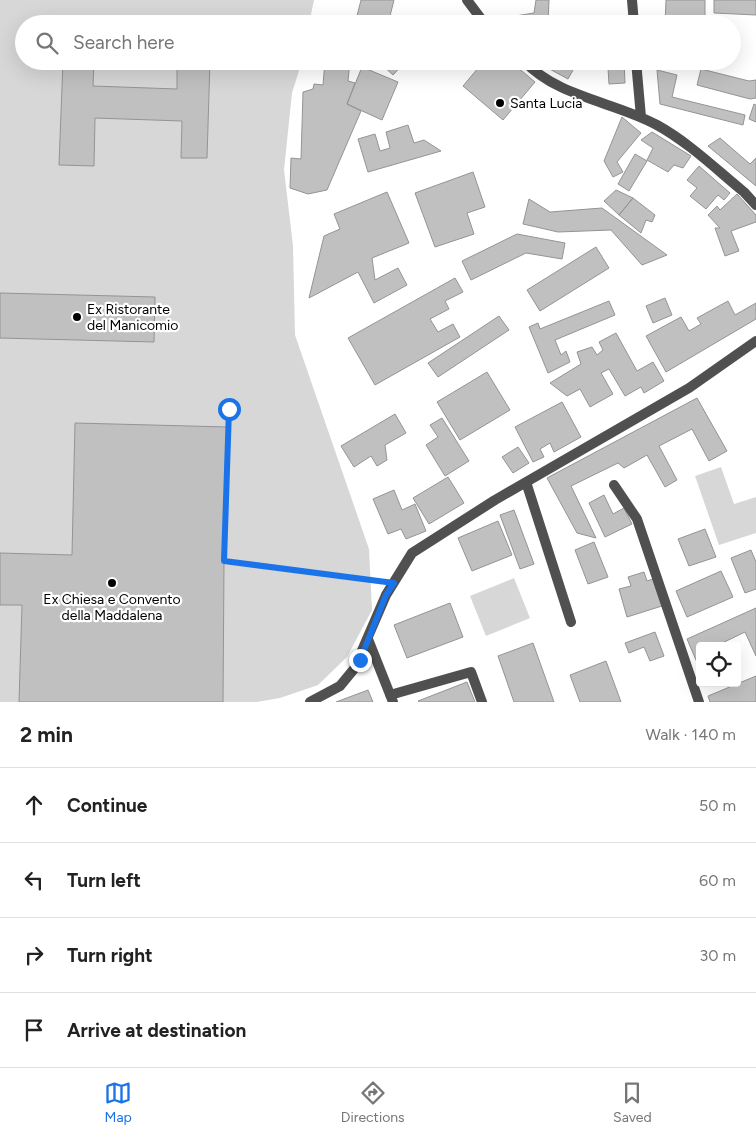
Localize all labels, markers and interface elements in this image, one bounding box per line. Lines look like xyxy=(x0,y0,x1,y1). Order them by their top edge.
search box xyxy=(15,15,741,70)
icon: search xyxy=(33,29,61,57)
text: Search here xyxy=(73,31,175,54)
place label: Santa Lucia xyxy=(510,95,582,112)
marker: Santa Lucia xyxy=(494,97,506,109)
place label: Ex Ristorante del Manicomio xyxy=(87,301,178,334)
marker: Ex Ristorante del Manicomio xyxy=(71,311,83,323)
route start xyxy=(218,398,241,421)
marker: Ex Chiesa e Convento della Maddalena xyxy=(106,577,118,589)
place label: Ex Chiesa e Convento della Maddalena xyxy=(43,591,181,624)
map controls xyxy=(696,642,741,687)
button: locate xyxy=(696,642,741,687)
route end xyxy=(349,649,372,672)
text: 2 min xyxy=(20,722,73,747)
text: Walk · 140 m xyxy=(646,725,736,744)
icon: ahead xyxy=(20,791,48,819)
text: Continue xyxy=(67,794,147,817)
text: 50 m xyxy=(699,796,736,815)
icon: left xyxy=(20,866,48,894)
text: Turn left xyxy=(67,869,141,892)
text: 60 m xyxy=(699,871,736,890)
icon: right xyxy=(20,941,48,969)
text: Turn right xyxy=(67,944,153,967)
text: 30 m xyxy=(699,946,736,965)
icon: arrive xyxy=(20,1016,48,1044)
text: Arrive at destination xyxy=(67,1019,246,1042)
tab: Map xyxy=(104,1079,132,1126)
tab: Directions xyxy=(341,1079,405,1126)
tab: Saved xyxy=(613,1079,652,1126)

